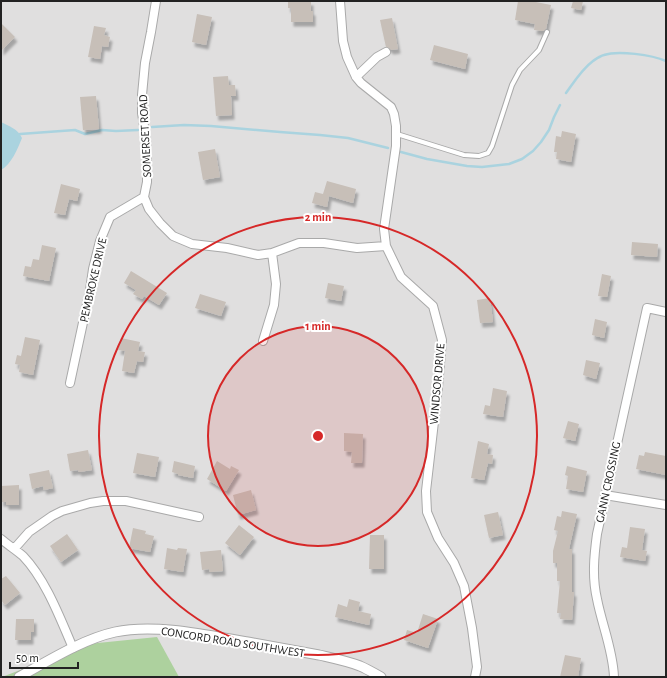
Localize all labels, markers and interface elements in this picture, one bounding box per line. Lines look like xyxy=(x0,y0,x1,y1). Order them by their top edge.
street label: SOMERSET ROAD xyxy=(137,94,153,178)
text: 2 min xyxy=(305,211,331,223)
street label: PEMBROKE DRIVE xyxy=(77,236,109,323)
text: 1 min xyxy=(305,320,331,332)
street label: WINDSOR DRIVE xyxy=(427,343,447,425)
centre of rings xyxy=(311,429,325,443)
street label: GANN CROSSING xyxy=(594,440,622,524)
street label: CONCORD ROAD SOUTHWEST xyxy=(160,625,306,659)
scale bar xyxy=(10,644,78,670)
text: 50 m xyxy=(16,652,39,664)

